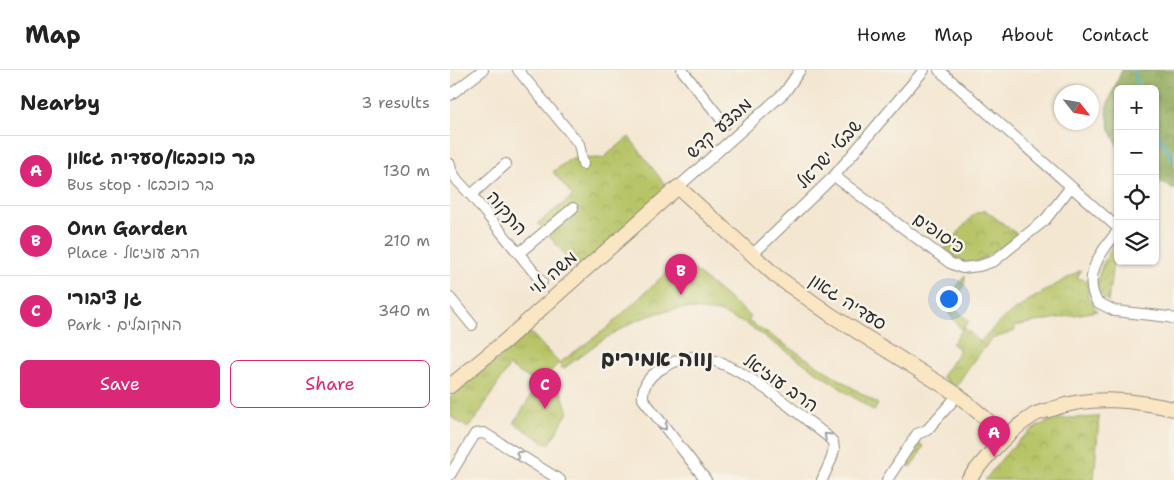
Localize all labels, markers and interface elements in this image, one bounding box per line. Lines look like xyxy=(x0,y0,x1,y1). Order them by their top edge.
text: Map xyxy=(25,19,81,51)
text: Home xyxy=(857,23,906,47)
text: Map xyxy=(934,23,973,47)
text: About xyxy=(1001,23,1054,47)
text: Contact xyxy=(1082,23,1149,47)
north arrow xyxy=(1054,85,1099,130)
map controls xyxy=(1114,85,1159,265)
button: + xyxy=(1114,85,1159,130)
text: Nearby xyxy=(20,89,100,117)
text: 3 results xyxy=(361,92,430,113)
street label: מבצע קדש xyxy=(681,92,757,164)
street label: שבטי ישראל xyxy=(791,114,867,194)
button: − xyxy=(1114,130,1159,175)
text: בר כוכבא/סעדיה גאון xyxy=(67,145,255,170)
text: A xyxy=(30,160,42,181)
text: 130 m xyxy=(383,160,430,181)
text: Bus stop · בר כוכבא xyxy=(67,174,214,195)
button: locate xyxy=(1114,175,1159,220)
street label: התקוה xyxy=(481,185,533,241)
street label: כיסופים xyxy=(908,207,970,259)
text: Onn Garden xyxy=(67,216,188,241)
button: layers xyxy=(1114,220,1159,265)
text: B xyxy=(31,230,41,251)
text: 210 m xyxy=(383,230,430,251)
text: Place · הרב עוזיאל xyxy=(67,242,200,263)
street label: משה לוי xyxy=(524,245,582,301)
pin: B xyxy=(665,254,697,295)
street label: סעדיה גאון xyxy=(805,268,891,336)
text: גן ציבורי xyxy=(67,285,142,310)
your location xyxy=(936,286,962,312)
text: C xyxy=(31,300,41,321)
text: 340 m xyxy=(378,300,430,321)
text: Park · המקובלים xyxy=(67,314,182,335)
district label: נווה אמירים xyxy=(601,344,713,373)
street label: הרב עוזיאל xyxy=(739,348,823,418)
button: Save xyxy=(20,360,220,408)
button: Share xyxy=(230,360,430,408)
pin: C xyxy=(529,368,561,409)
pin: A xyxy=(978,416,1010,457)
one-way arrow xyxy=(659,422,668,431)
one-way arrow xyxy=(823,433,832,442)
one-way arrow xyxy=(515,451,524,461)

